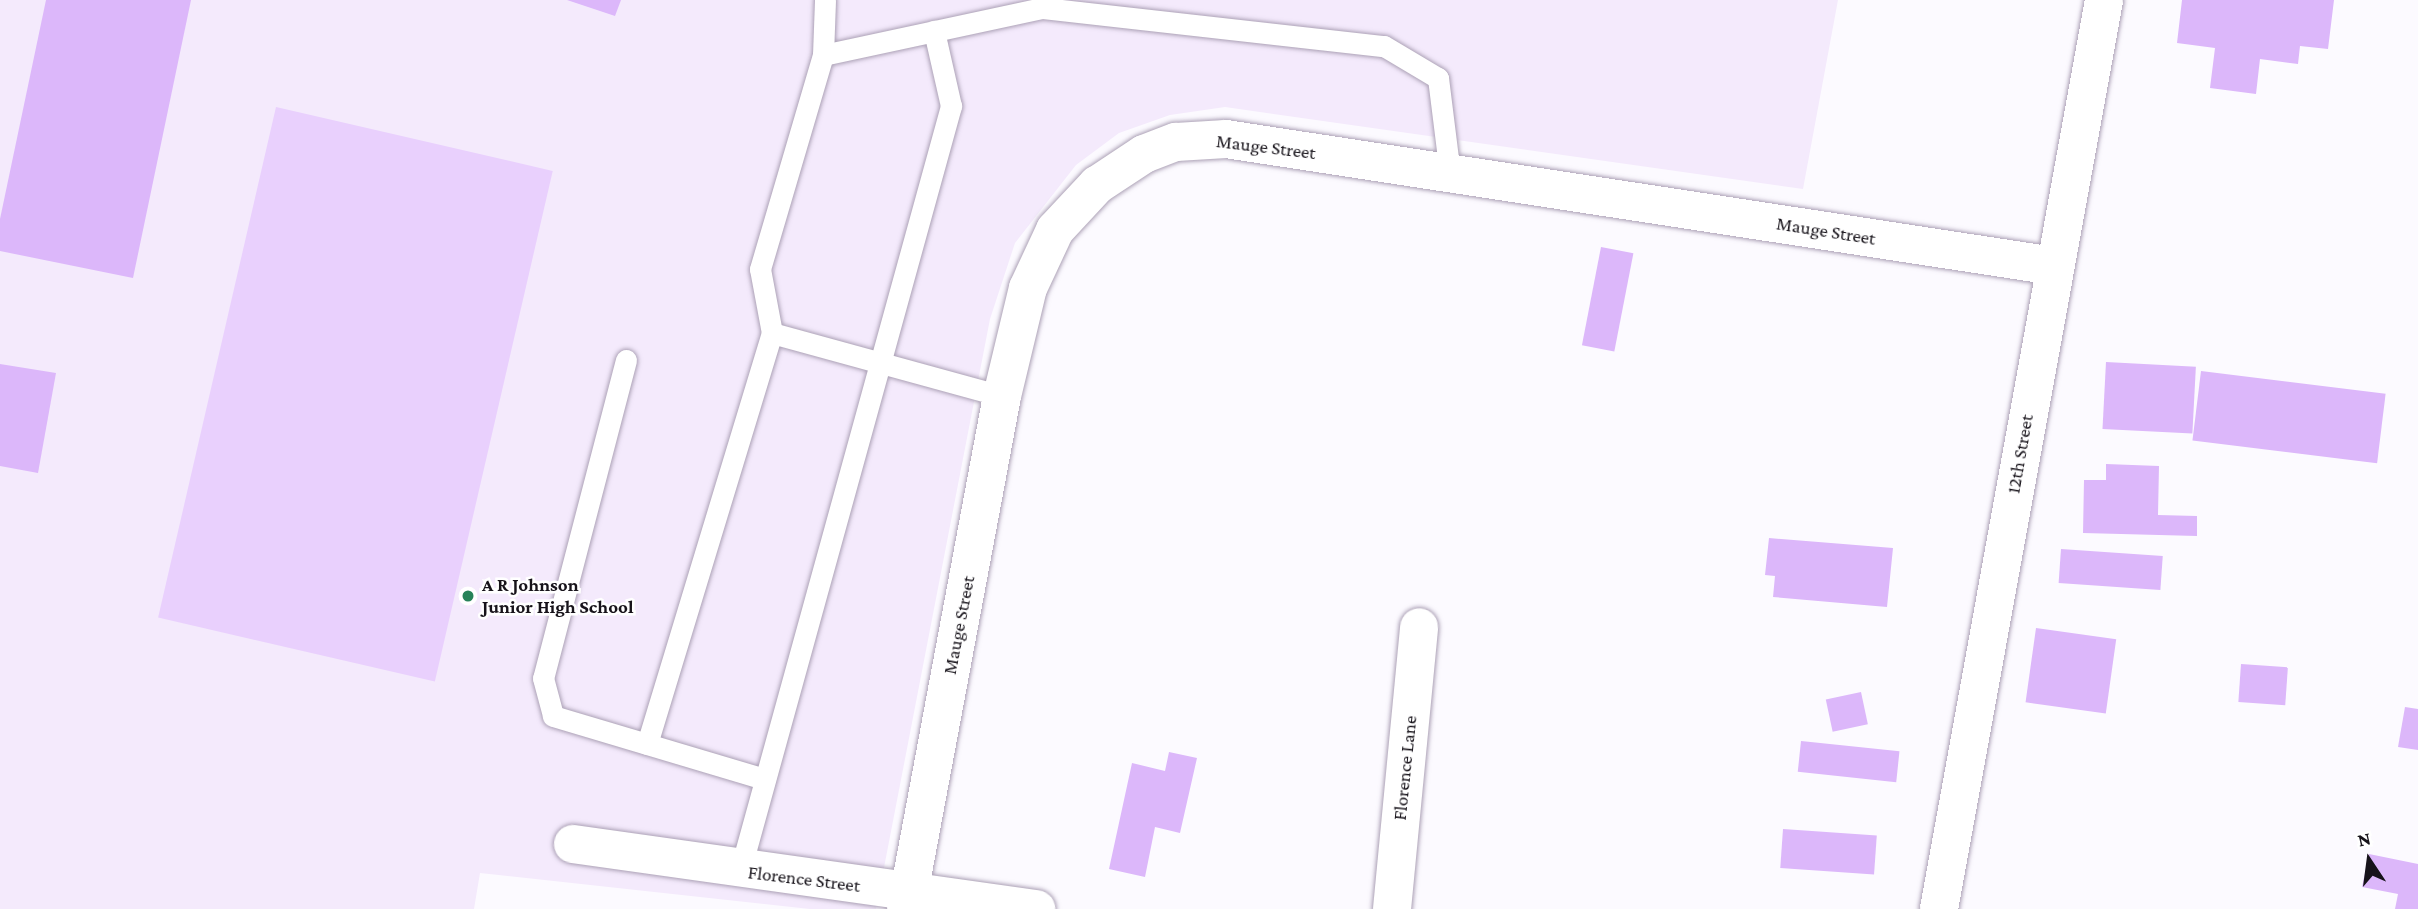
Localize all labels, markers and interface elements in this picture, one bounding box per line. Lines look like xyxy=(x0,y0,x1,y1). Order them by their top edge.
street label: Mauge Street xyxy=(1215,130,1317,164)
street label: Mauge Street xyxy=(1775,212,1877,250)
street label: 12th Street xyxy=(2002,413,2038,495)
place label: A R Johnson Junior High School xyxy=(482,574,633,618)
street label: Mauge Street xyxy=(938,574,980,676)
marker: A R Johnson Junior High School xyxy=(460,588,476,604)
street label: Florence Lane xyxy=(1388,714,1422,822)
north arrow xyxy=(2334,825,2404,895)
text: N xyxy=(2355,827,2373,851)
street label: Florence Street xyxy=(747,861,861,897)

